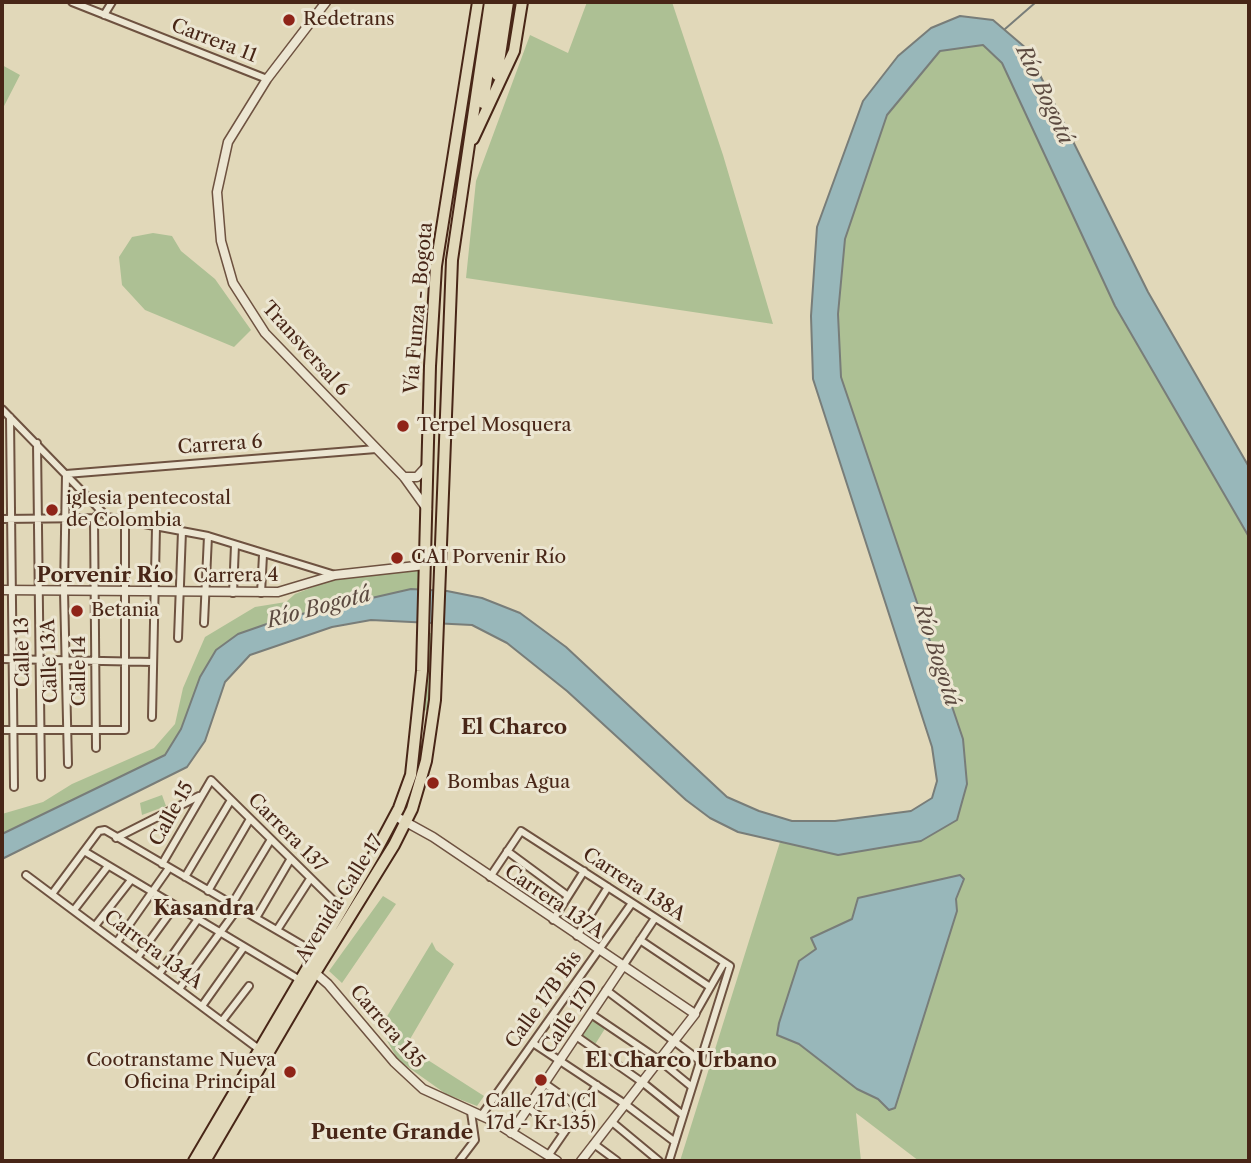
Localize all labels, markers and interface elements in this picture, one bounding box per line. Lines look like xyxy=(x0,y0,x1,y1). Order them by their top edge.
place label: Redetrans xyxy=(303,9,394,31)
marker: Redetrans xyxy=(281,12,297,28)
street label: Carrera 11 xyxy=(168,14,260,68)
water label: Río Bogotá xyxy=(1010,41,1078,149)
street label: Vía Funza - Bogota xyxy=(400,221,438,395)
street label: Transversal 6 xyxy=(257,297,353,401)
place label: Terpel Mosquera xyxy=(417,415,572,437)
marker: Terpel Mosquera xyxy=(395,418,411,434)
street label: Carrera 6 xyxy=(177,431,263,459)
place label: iglesia pentecostal de Colombia xyxy=(66,488,231,532)
marker: iglesia pentecostal de Colombia xyxy=(44,502,60,518)
place label: CAI Porvenir Río xyxy=(411,547,566,569)
marker: CAI Porvenir Río xyxy=(389,550,405,566)
district label: Porvenir Río xyxy=(37,563,173,589)
street label: Carrera 4 xyxy=(193,564,279,588)
water label: Río Bogotá xyxy=(264,582,374,634)
place label: Betania xyxy=(91,600,159,622)
water label: Río Bogotá xyxy=(908,600,964,710)
marker: Betania xyxy=(69,603,85,619)
street label: Calle 13 xyxy=(11,617,35,687)
street label: Calle 13A xyxy=(37,619,63,703)
street label: Calle 14 xyxy=(69,636,91,706)
district label: El Charco xyxy=(461,715,567,741)
place label: Bombas Agua xyxy=(447,772,570,794)
marker: Bombas Agua xyxy=(425,775,441,791)
street label: Calle 15 xyxy=(145,778,199,850)
street label: Carrera 137 xyxy=(243,789,331,877)
street label: Avenida Calle 17 xyxy=(291,831,389,967)
street label: Carrera 138A xyxy=(578,843,690,927)
street label: Carrera 137A xyxy=(500,860,608,944)
district label: Kasandra xyxy=(153,896,255,922)
street label: Carrera 134A xyxy=(99,905,207,995)
street label: Calle 17B Bis xyxy=(501,947,587,1053)
street label: Calle 17D xyxy=(537,976,603,1058)
street label: Carrera 135 xyxy=(345,981,429,1073)
district label: El Charco Urbano xyxy=(585,1048,777,1074)
place label: Cootranstame Nueva Oficina Principal xyxy=(86,1050,276,1094)
marker: Cootranstame Nueva Oficina Principal xyxy=(282,1064,298,1080)
marker: Calle 17d (Cl 17d - Kr 135) xyxy=(533,1072,549,1088)
place label: Calle 17d (Cl 17d - Kr 135) xyxy=(485,1091,597,1135)
district label: Puente Grande xyxy=(311,1120,473,1146)

